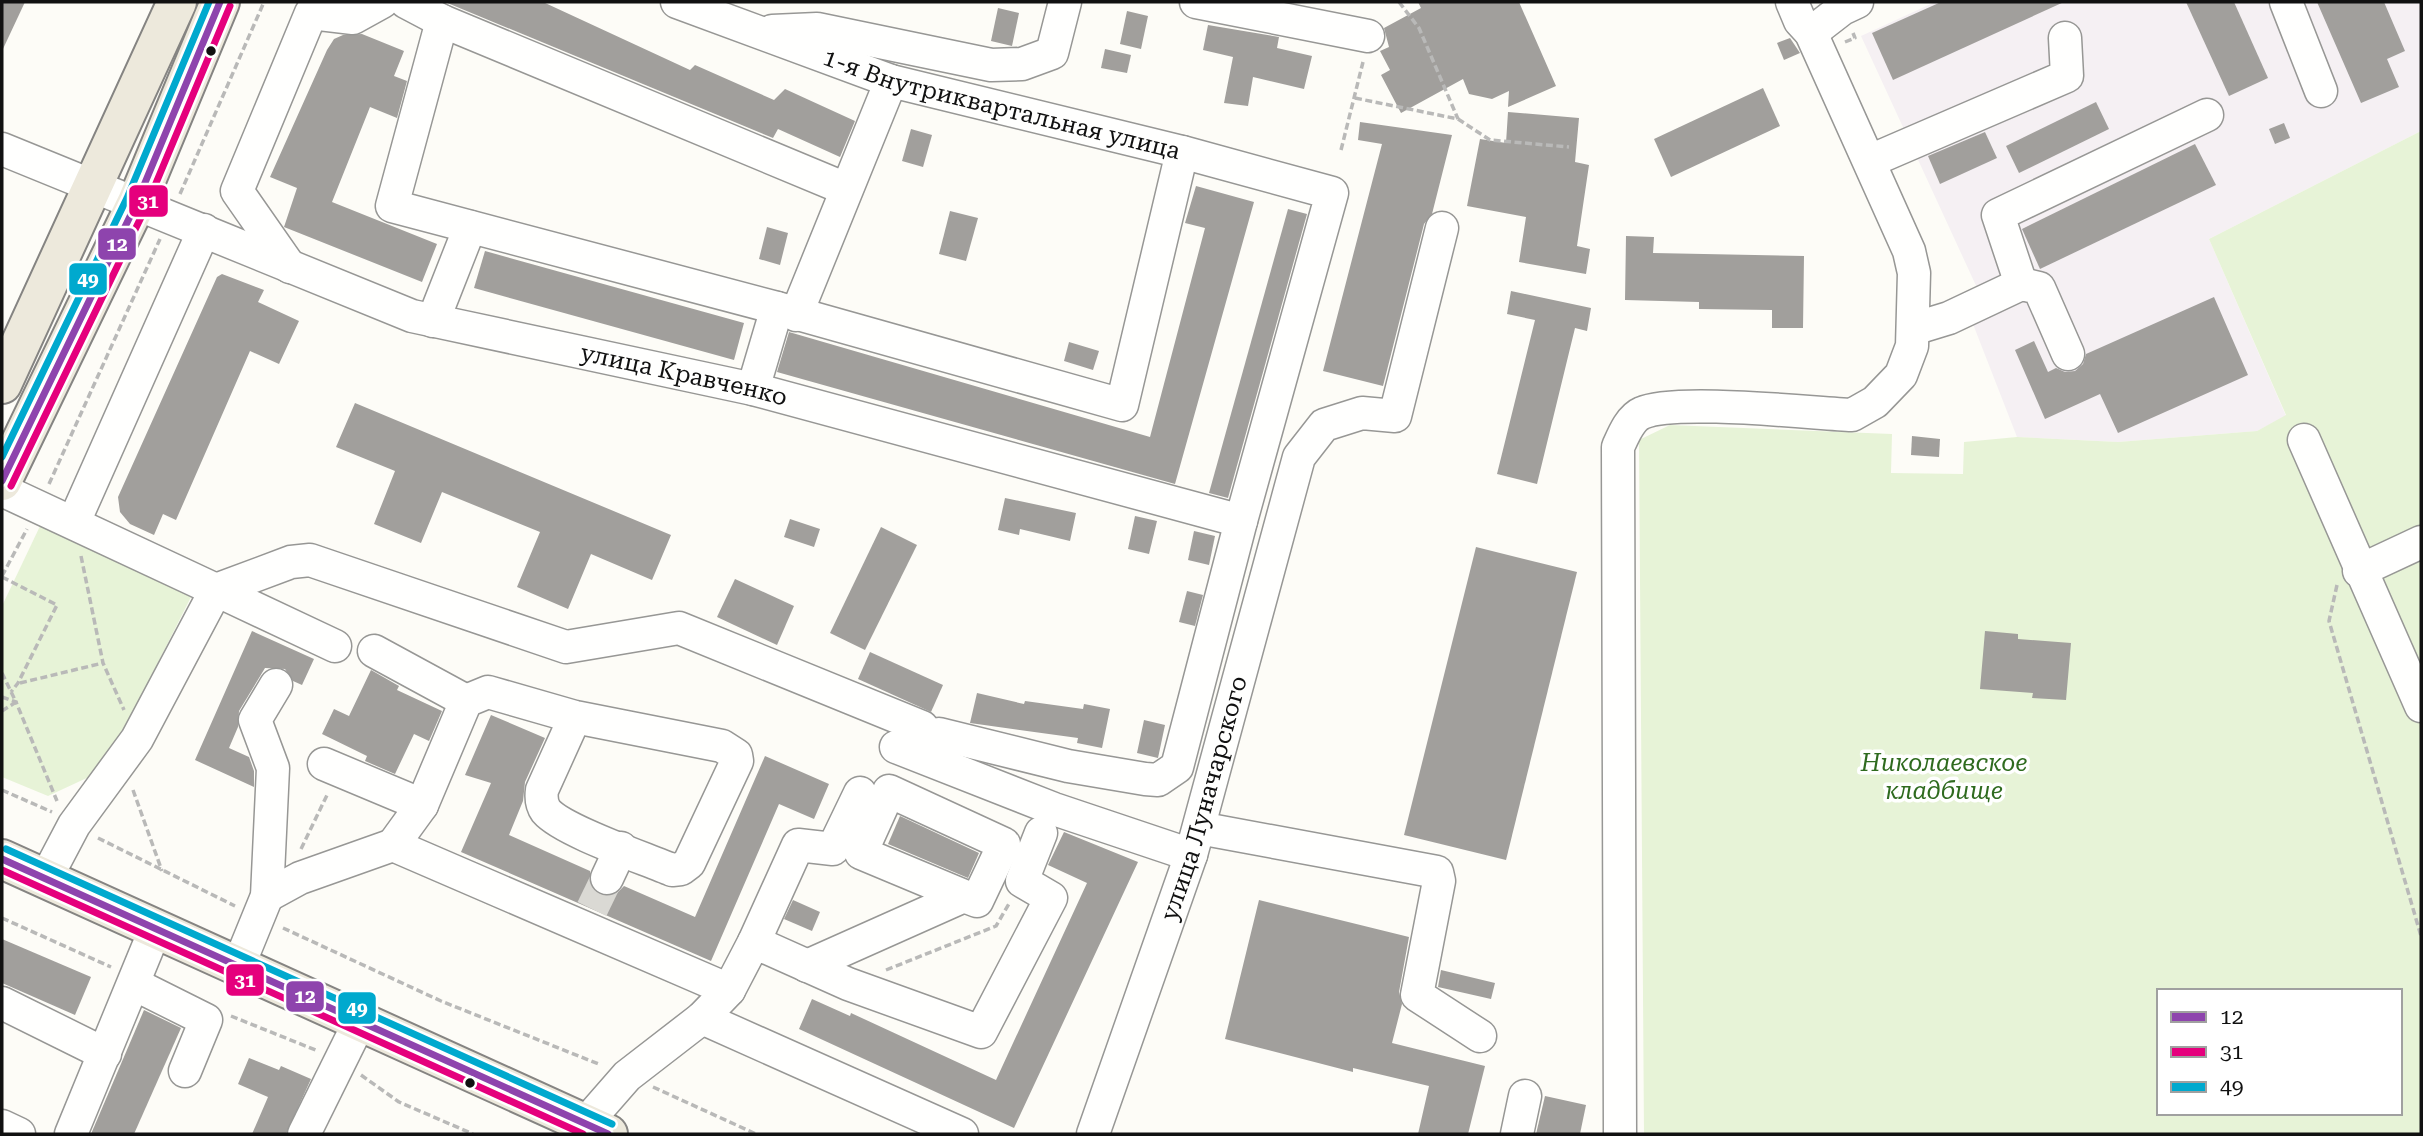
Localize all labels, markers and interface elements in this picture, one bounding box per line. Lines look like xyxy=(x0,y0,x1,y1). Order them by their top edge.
street label: 1-я Внутриквартальная улица xyxy=(819,43,1183,165)
unlabelled marker xyxy=(204,44,218,58)
line badge: 31 xyxy=(128,184,169,218)
text: 31 xyxy=(137,190,159,213)
line badge: 12 xyxy=(97,227,137,261)
text: 12 xyxy=(106,233,128,256)
line badge: 49 xyxy=(68,262,108,296)
text: 49 xyxy=(77,268,99,291)
street label: улица Кравченко xyxy=(578,338,791,412)
street label: улица Луначарского xyxy=(1155,673,1253,924)
park label: Николаевское кладбище xyxy=(1860,749,2027,805)
line badge: 31 xyxy=(225,963,265,997)
text: 31 xyxy=(234,969,256,992)
line badge: 12 xyxy=(285,980,325,1013)
text: 12 xyxy=(294,985,316,1008)
legend xyxy=(2157,989,2402,1115)
line badge: 49 xyxy=(337,991,377,1025)
text: 49 xyxy=(346,997,368,1020)
text: 12 xyxy=(2220,1005,2244,1029)
text: 31 xyxy=(2220,1040,2244,1064)
text: 49 xyxy=(2220,1075,2244,1099)
unlabelled marker xyxy=(463,1076,477,1090)

